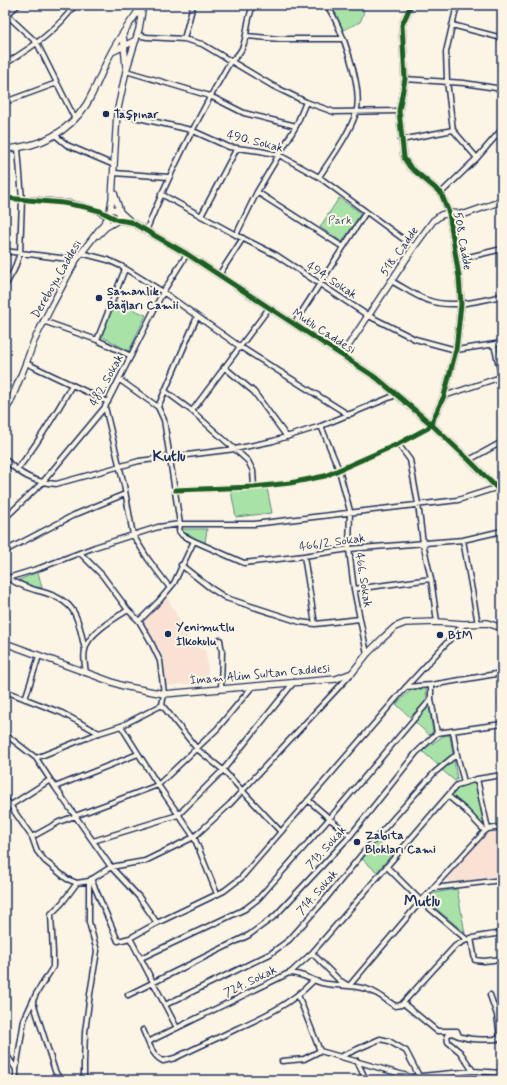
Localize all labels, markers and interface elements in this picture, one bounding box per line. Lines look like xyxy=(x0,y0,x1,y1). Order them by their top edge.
place label: Taşpınar xyxy=(114,107,159,123)
marker: Taşpınar xyxy=(101,109,111,119)
street label: 490. Sokak xyxy=(225,127,285,157)
street label: 508. Cadde xyxy=(449,211,475,271)
park label: Park xyxy=(328,213,352,229)
street label: 518. Cadde xyxy=(377,224,423,280)
street label: Dereboyu Caddesi xyxy=(28,237,86,321)
street label: 494. Sokak xyxy=(303,259,360,303)
place label: Samanlık Bağları Camii xyxy=(107,284,179,314)
marker: Samanlık Bağları Camii xyxy=(94,293,104,303)
street label: Mutlu Caddesi xyxy=(289,305,358,358)
street label: 482. Sokak xyxy=(86,352,128,409)
district label: Kutlu xyxy=(152,446,186,467)
street label: 466/2. Sokak xyxy=(298,530,366,556)
street label: 466. Sokak xyxy=(351,552,375,609)
place label: Yenimutlu İlkokulu xyxy=(176,620,235,650)
place label: BİM xyxy=(448,628,473,644)
marker: Yenimutlu İlkokulu xyxy=(163,629,173,639)
marker: BİM xyxy=(435,630,445,640)
street label: İmam Alim Sultan Caddesi xyxy=(189,661,331,689)
street label: 713. Sokak xyxy=(303,822,351,873)
place label: Zabıta Blokları Cami xyxy=(365,828,436,858)
marker: Zabıta Blokları Cami xyxy=(352,837,362,847)
street label: 714. Sokak xyxy=(293,866,342,919)
district label: Mutlu xyxy=(404,891,440,912)
street label: 724. Sokak xyxy=(221,962,280,1002)

